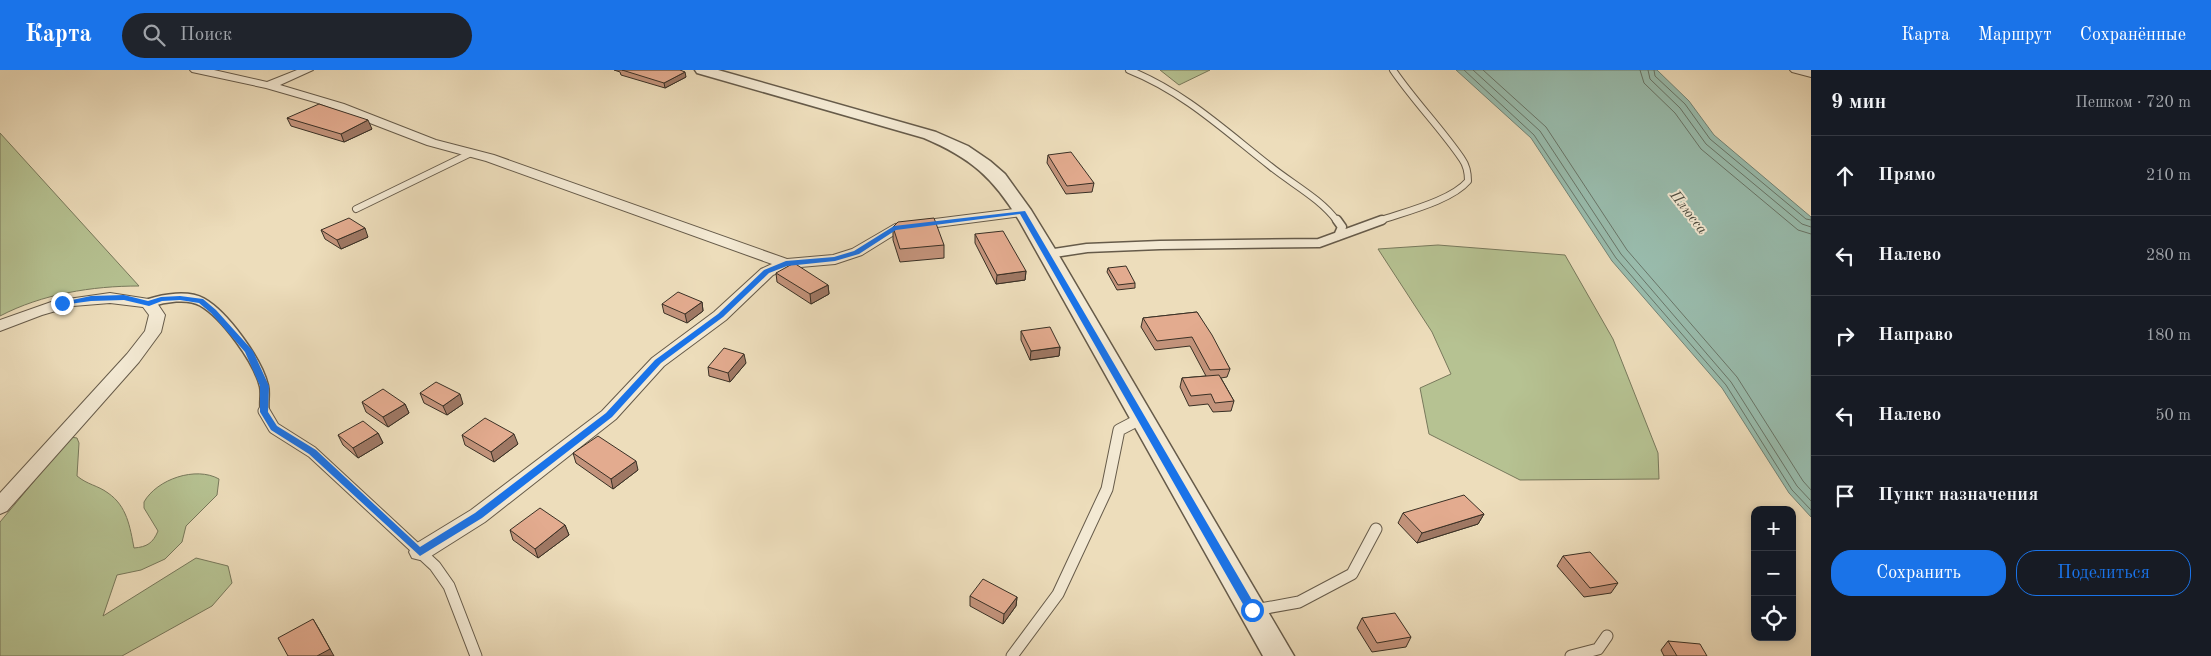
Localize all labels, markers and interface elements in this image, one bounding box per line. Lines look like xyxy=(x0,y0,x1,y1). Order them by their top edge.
search box xyxy=(122,13,472,58)
icon: search xyxy=(140,21,168,49)
text: Карта xyxy=(25,23,92,47)
text: Поиск xyxy=(180,26,232,45)
text: Карта xyxy=(1901,26,1950,44)
text: Маршрут xyxy=(1978,26,2052,44)
text: Сохранённые xyxy=(2080,26,2186,44)
text: 9 мин xyxy=(1831,92,1886,113)
text: Пешком · 720 m xyxy=(2075,95,2191,111)
icon: ahead xyxy=(1831,162,1859,190)
text: Прямо xyxy=(1878,166,1936,185)
text: 210 m xyxy=(2146,168,2191,184)
water label: Плюсса xyxy=(1666,187,1709,238)
icon: left xyxy=(1831,242,1859,270)
text: Налево xyxy=(1878,246,1941,265)
text: 280 m xyxy=(2146,248,2191,264)
route end xyxy=(51,292,74,315)
icon: right xyxy=(1831,322,1859,350)
text: Направо xyxy=(1878,326,1953,345)
text: 180 m xyxy=(2146,328,2191,344)
icon: left xyxy=(1831,402,1859,430)
text: Налево xyxy=(1878,406,1941,425)
text: 50 m xyxy=(2155,408,2191,424)
icon: arrive xyxy=(1831,482,1859,510)
text: Пункт назначения xyxy=(1878,486,2038,505)
map controls xyxy=(1751,506,1796,641)
button: + xyxy=(1751,506,1796,551)
button: Сохранить xyxy=(1831,550,2006,596)
button: Поделиться xyxy=(2016,550,2191,596)
button: − xyxy=(1751,551,1796,596)
button: locate xyxy=(1751,596,1796,641)
route start xyxy=(1241,599,1264,622)

